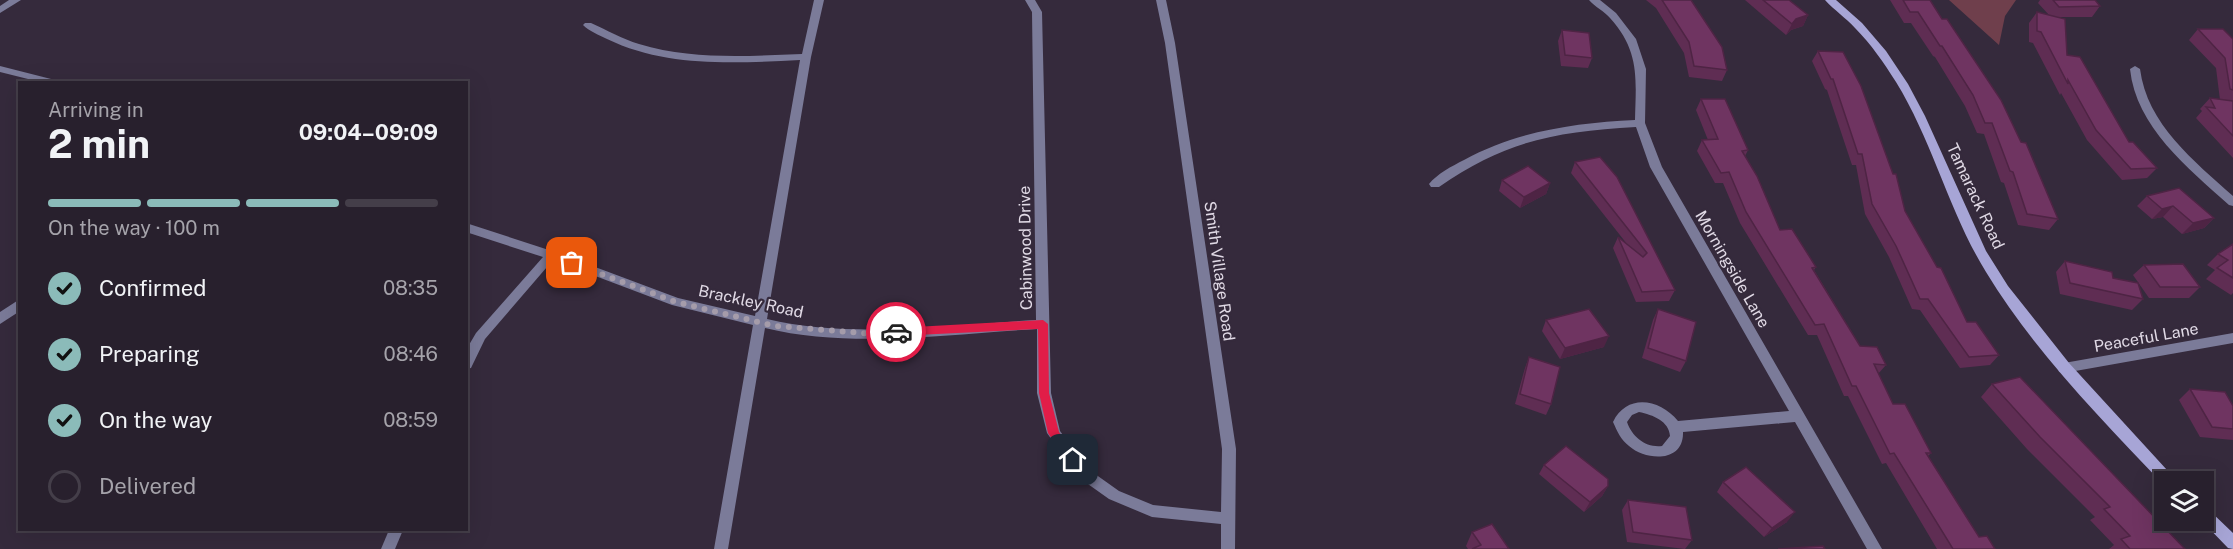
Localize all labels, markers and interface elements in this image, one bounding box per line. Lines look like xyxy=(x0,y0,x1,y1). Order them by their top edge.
text: Arriving in xyxy=(48,98,143,122)
text: 09:04–09:09 xyxy=(299,119,438,145)
text: 2 min xyxy=(48,121,150,167)
street label: Tamarack Road xyxy=(1943,140,2008,252)
street label: Cabinwood Drive xyxy=(1015,186,1036,310)
street label: Smith Village Road xyxy=(1200,200,1239,342)
street label: Morningside Lane xyxy=(1691,207,1774,331)
text: On the way · 100 m xyxy=(48,216,220,240)
pin xyxy=(546,237,597,288)
icon: bag xyxy=(555,246,588,279)
icon: check xyxy=(48,272,81,305)
text: Confirmed xyxy=(99,275,206,301)
text: 08:35 xyxy=(383,276,438,300)
street label: Brackley Road xyxy=(697,281,805,322)
courier xyxy=(866,302,926,362)
icon: car xyxy=(880,316,913,349)
street label: Peaceful Lane xyxy=(2092,319,2200,356)
icon: check xyxy=(48,338,81,371)
text: Preparing xyxy=(99,341,200,367)
text: 08:46 xyxy=(384,342,438,366)
icon: check xyxy=(48,404,81,437)
text: On the way xyxy=(99,407,212,433)
text: 08:59 xyxy=(383,408,438,432)
pin xyxy=(1047,434,1098,485)
icon: home xyxy=(1056,443,1089,476)
map controls xyxy=(2154,471,2214,531)
button: layers xyxy=(2154,471,2214,531)
text: Delivered xyxy=(99,473,196,499)

